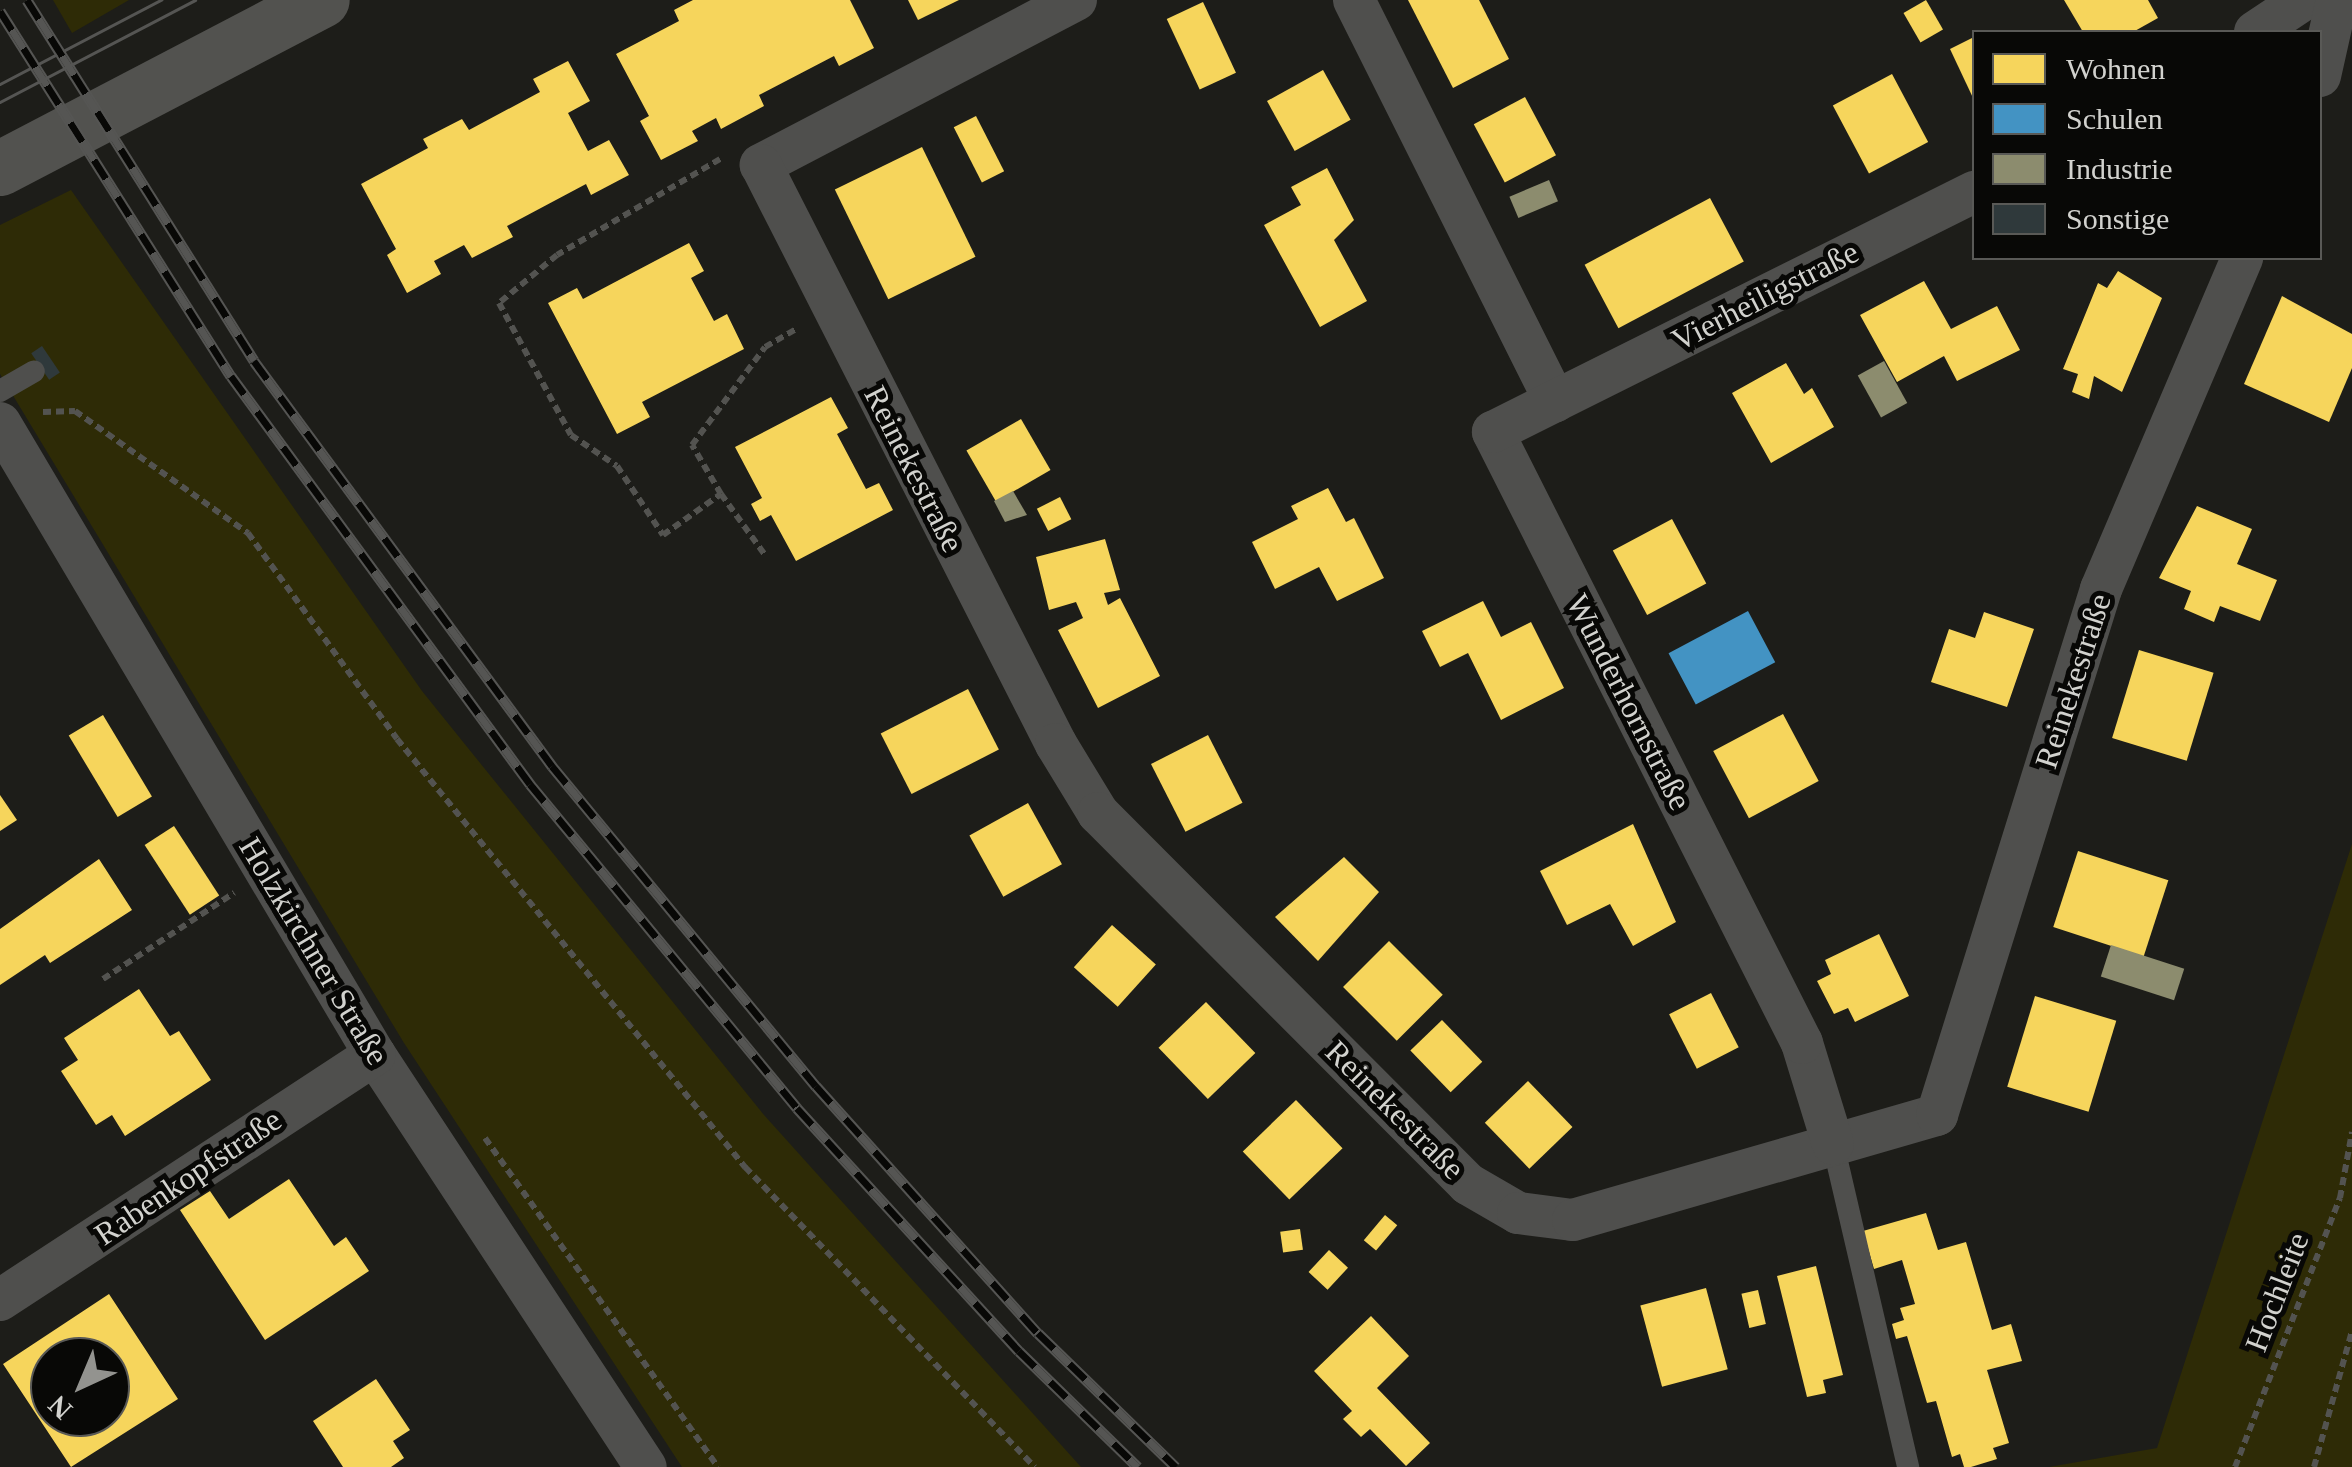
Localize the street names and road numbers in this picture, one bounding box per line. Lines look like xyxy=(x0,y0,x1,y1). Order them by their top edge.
street label: Vierheiligstraße xyxy=(1665,233,1865,359)
street label: Reinekestraße xyxy=(856,380,972,558)
street label: Wunderhornstraße xyxy=(1558,588,1700,816)
street label: Reinekestraße xyxy=(2027,589,2119,773)
street label: Holzkirchner Straße xyxy=(231,830,397,1072)
street label: Reinekestraße xyxy=(1317,1032,1473,1188)
street label: Rabenkopfstraße xyxy=(87,1100,289,1254)
street label: Hochleite xyxy=(2237,1227,2317,1357)

